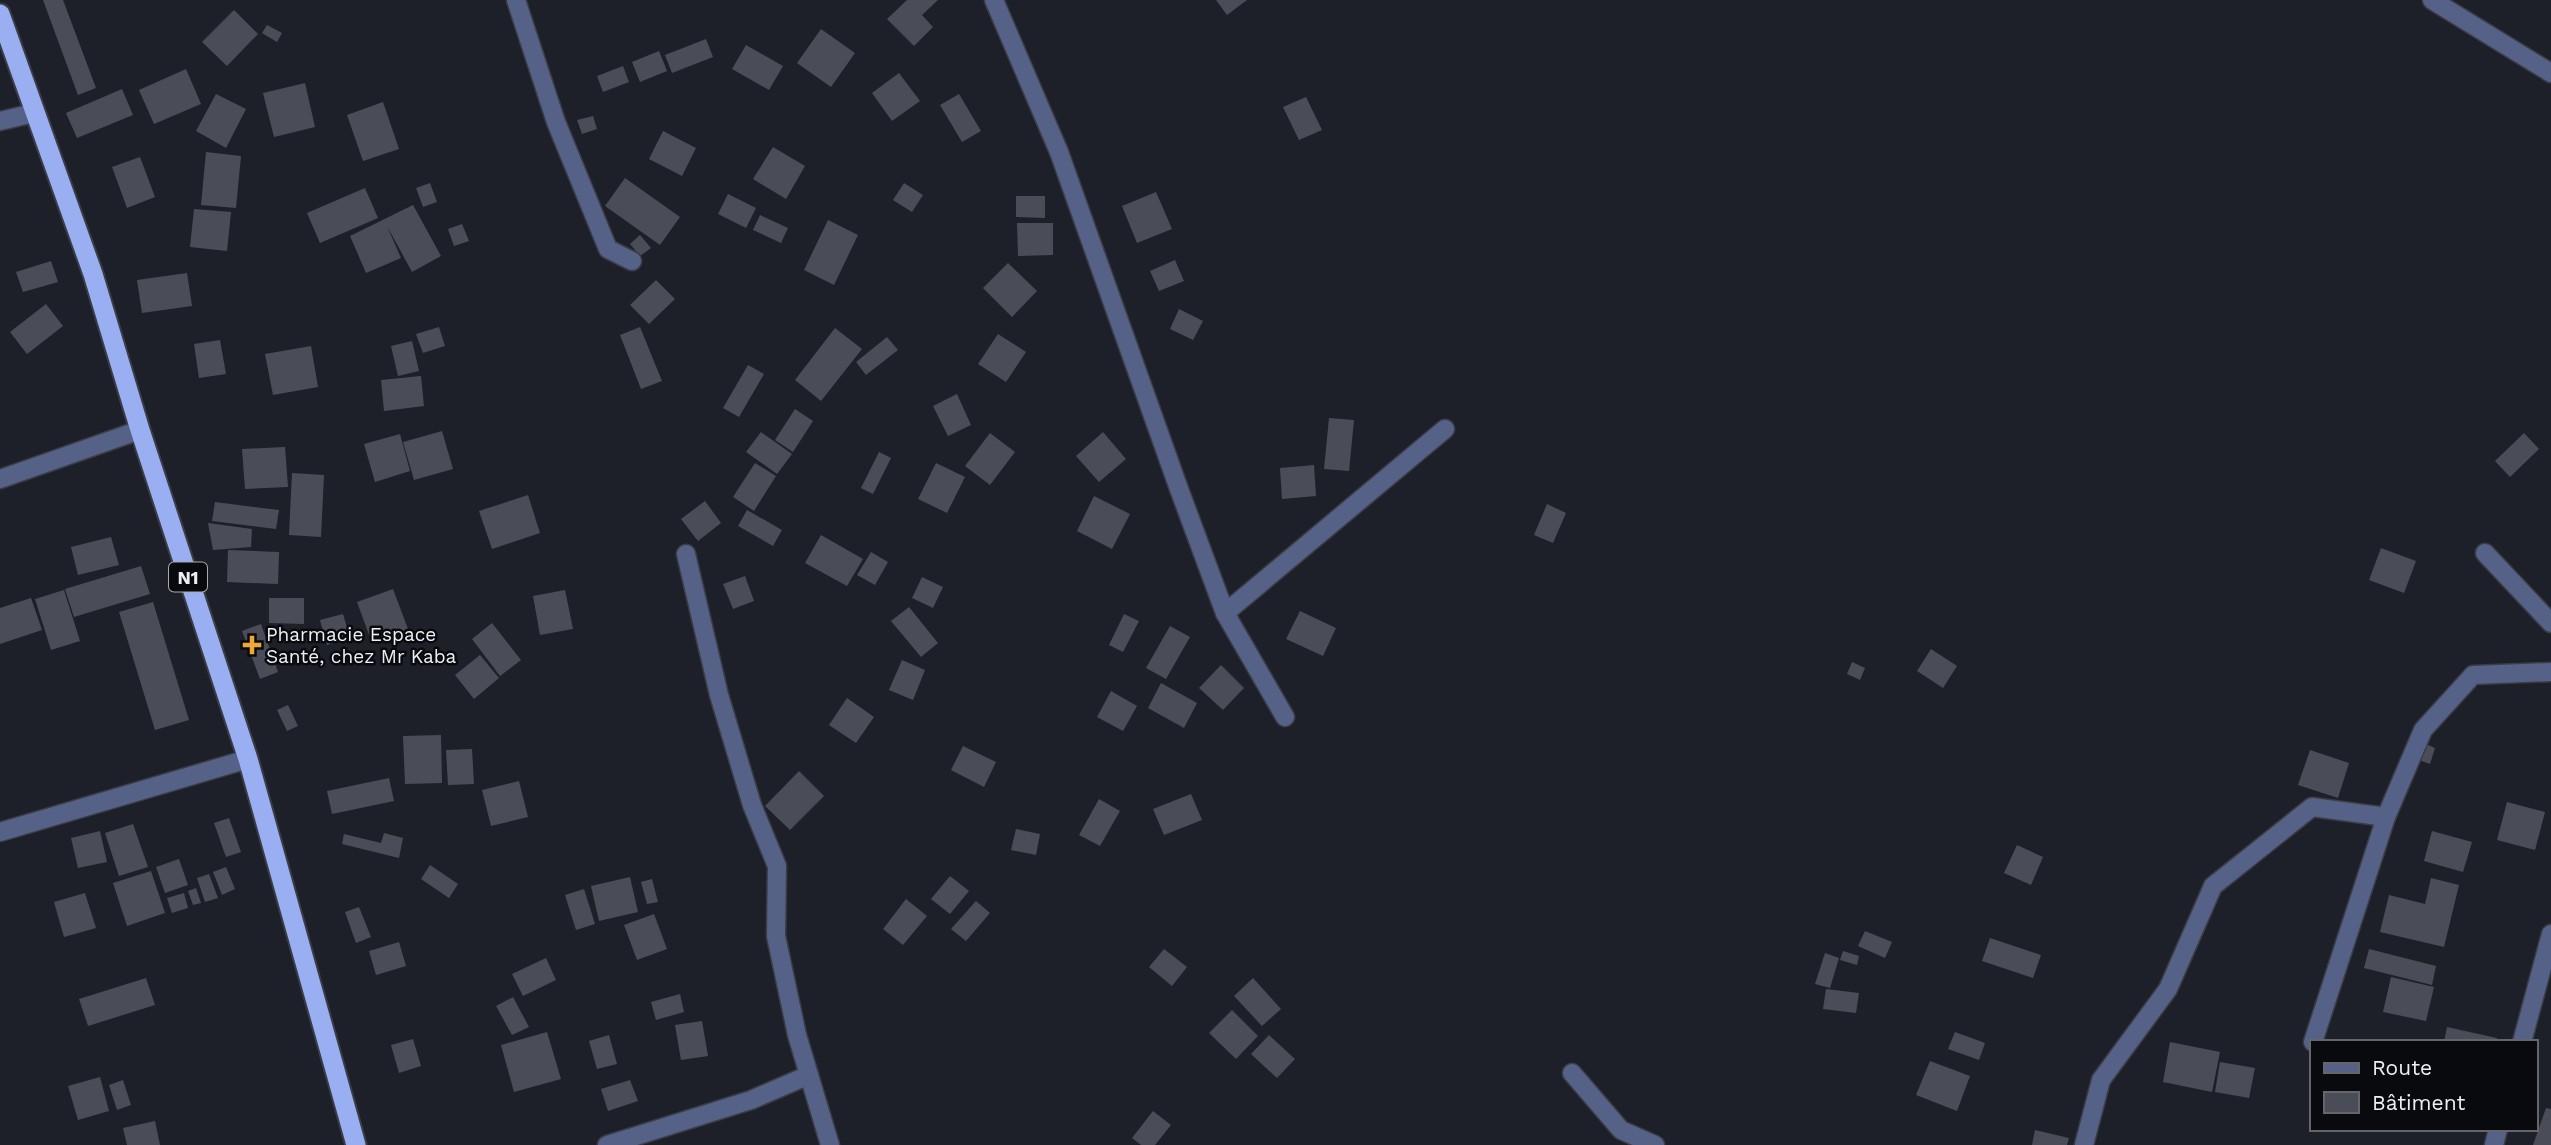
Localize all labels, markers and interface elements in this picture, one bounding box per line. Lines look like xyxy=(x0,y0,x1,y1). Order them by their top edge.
road number: N1 xyxy=(169,562,207,592)
place label: Pharmacie Espace Santé, chez Mr Kaba xyxy=(266,623,457,668)
marker: Pharmacie Espace Santé, chez Mr Kaba xyxy=(244,637,260,653)
legend xyxy=(2310,1040,2537,1131)
text: Route xyxy=(2372,1055,2432,1080)
text: Bâtiment xyxy=(2372,1090,2466,1115)

